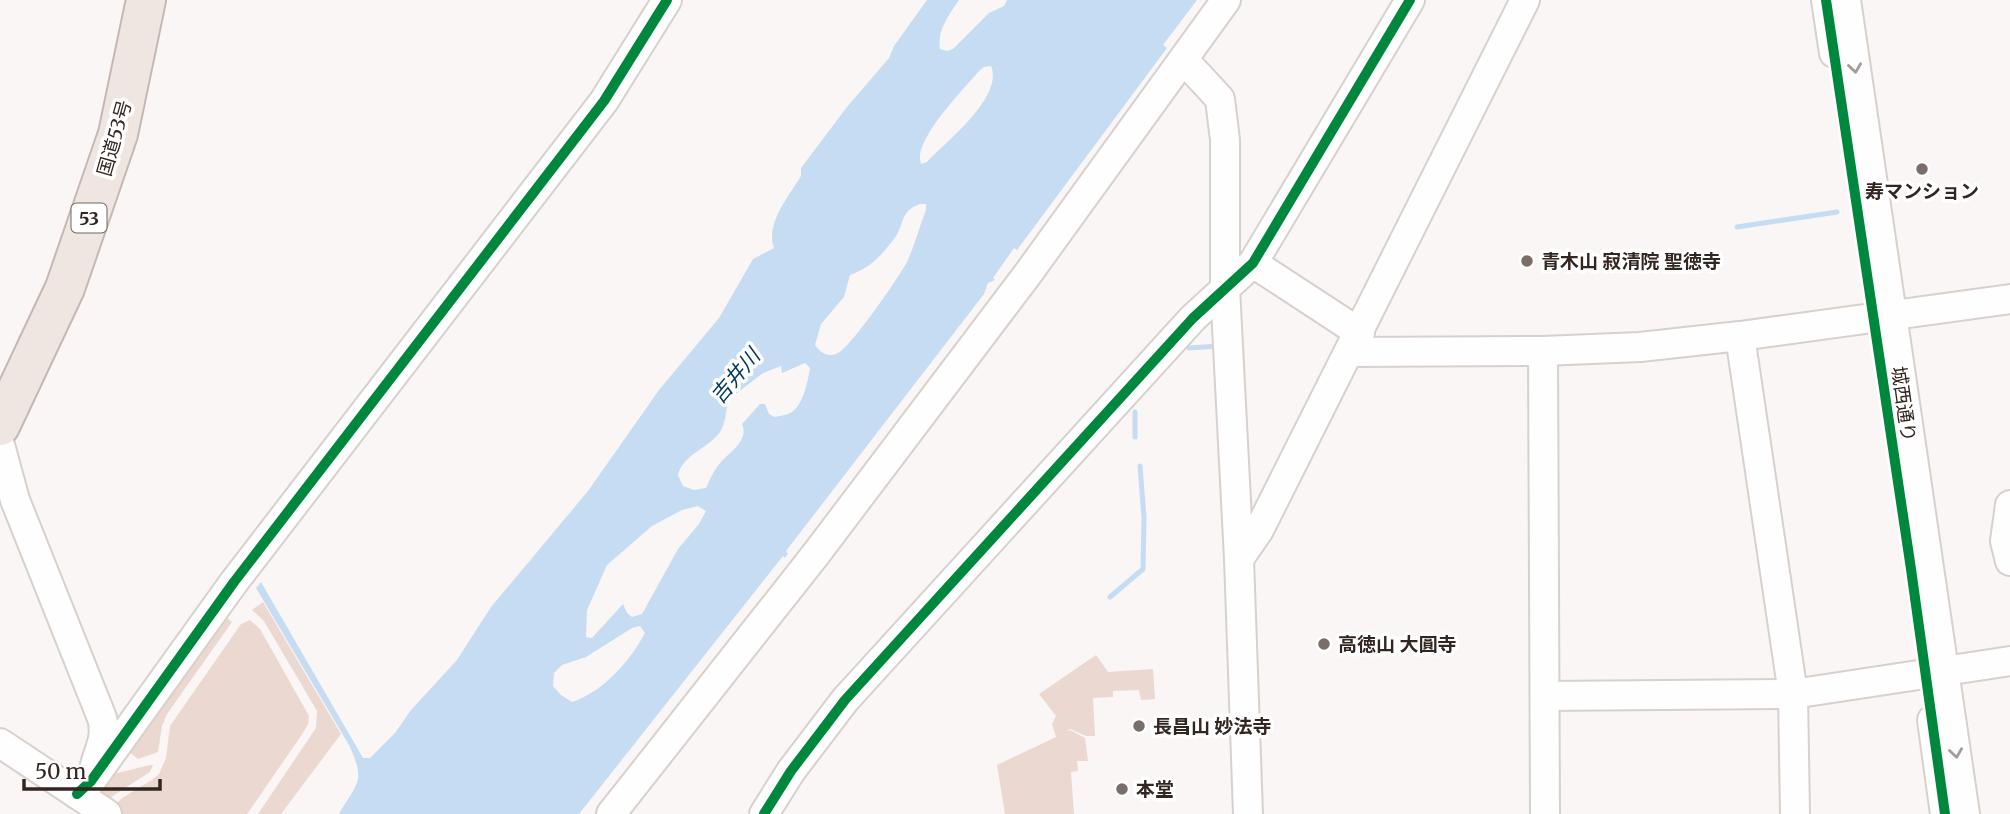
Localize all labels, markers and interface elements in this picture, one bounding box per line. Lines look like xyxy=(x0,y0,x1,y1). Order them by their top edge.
one-way arrow xyxy=(1848,62,1863,73)
street label: 国道53号 xyxy=(92,97,136,179)
marker: 寿マンション xyxy=(1914,161,1930,177)
place label: 寿マンション xyxy=(1865,179,1979,203)
road number: 53 xyxy=(72,204,106,232)
place label: 青木山 寂清院 聖徳寺 xyxy=(1541,249,1721,273)
marker: 青木山 寂清院 聖徳寺 xyxy=(1519,253,1535,269)
water label: 吉井川 xyxy=(704,342,767,409)
street label: 城西通り xyxy=(1887,365,1921,443)
place label: 高徳山 大圓寺 xyxy=(1338,632,1457,656)
marker: 高徳山 大圓寺 xyxy=(1316,636,1332,652)
place label: 長昌山 妙法寺 xyxy=(1153,714,1272,738)
marker: 長昌山 妙法寺 xyxy=(1131,718,1147,734)
one-way arrow xyxy=(1948,747,1963,759)
scale bar xyxy=(24,748,161,792)
text: 50 m xyxy=(35,758,86,785)
place label: 本堂 xyxy=(1136,777,1174,801)
marker: 本堂 xyxy=(1114,781,1130,797)

